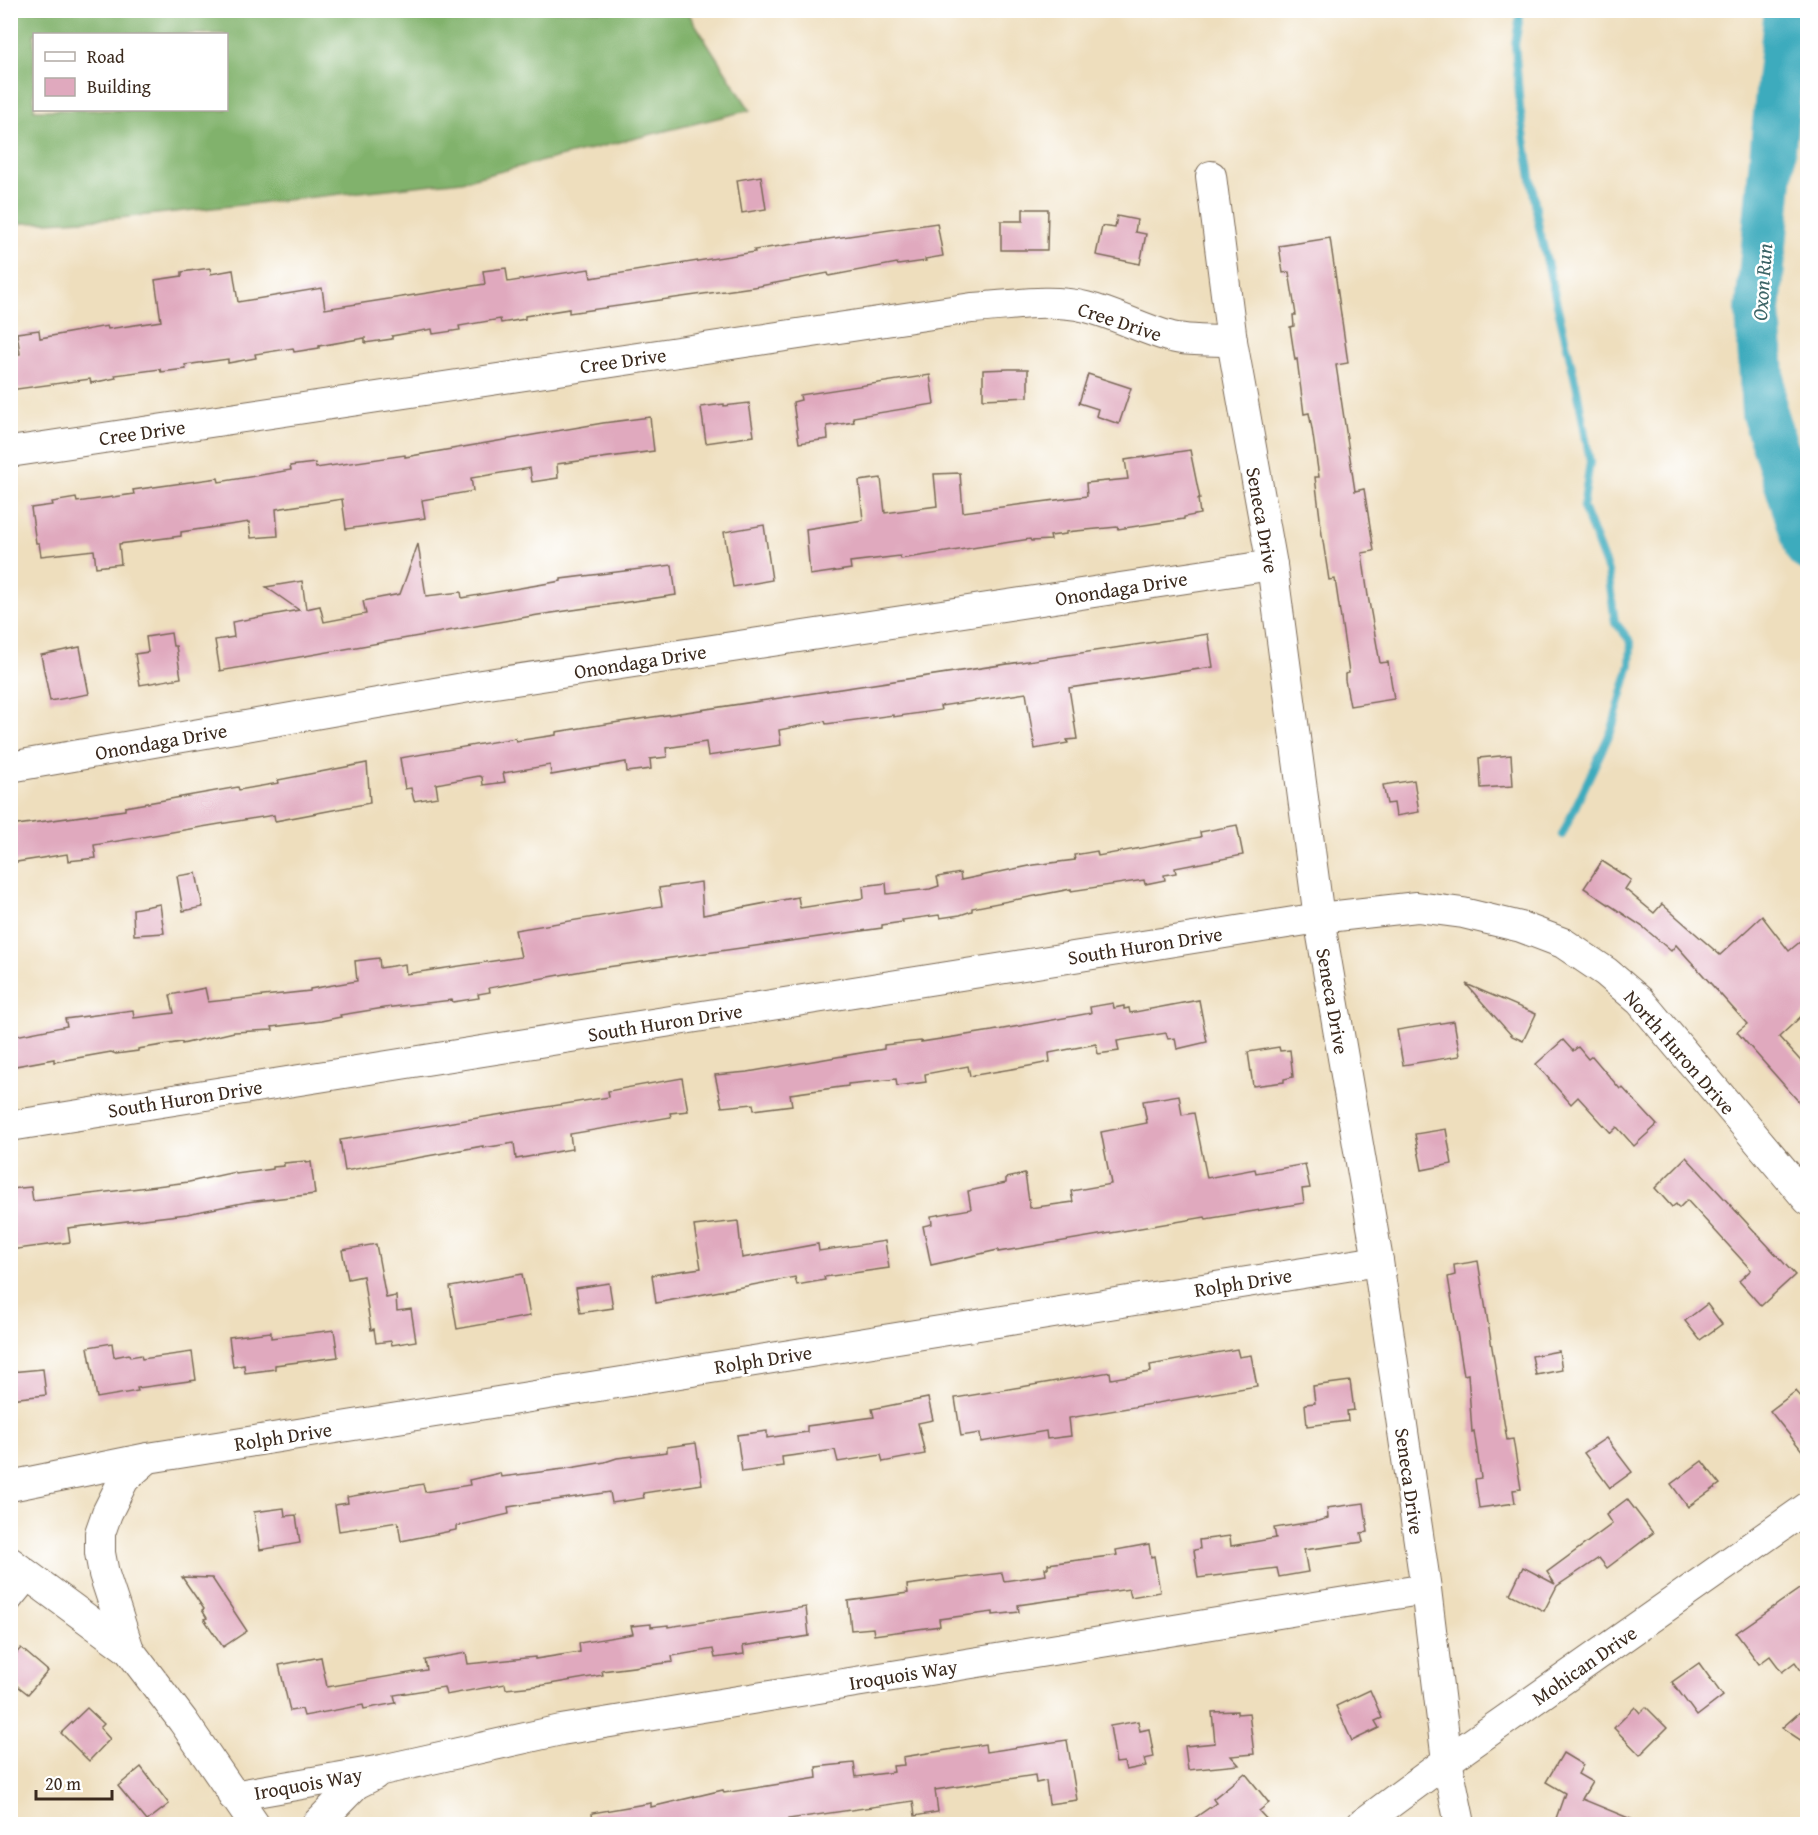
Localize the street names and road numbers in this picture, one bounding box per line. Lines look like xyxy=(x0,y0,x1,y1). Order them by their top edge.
street label: Cree Drive xyxy=(1074,294,1166,348)
street label: Cree Drive xyxy=(578,340,668,380)
street label: Cree Drive xyxy=(97,412,187,452)
street label: Seneca Drive xyxy=(1239,465,1287,575)
street label: Onondaga Drive xyxy=(1053,563,1189,613)
street label: Onondaga Drive xyxy=(572,636,708,686)
street label: Onondaga Drive xyxy=(93,715,229,767)
street label: South Huron Drive xyxy=(1066,918,1224,972)
street label: Seneca Drive xyxy=(1309,946,1357,1056)
street label: North Huron Drive xyxy=(1618,983,1742,1121)
street label: South Huron Drive xyxy=(586,995,744,1049)
street label: South Huron Drive xyxy=(106,1071,264,1125)
street label: Rolph Drive xyxy=(1192,1260,1294,1304)
street label: Rolph Drive xyxy=(712,1337,814,1381)
street label: Rolph Drive xyxy=(232,1414,334,1458)
street label: Seneca Drive xyxy=(1388,1426,1432,1536)
street label: Mohican Drive xyxy=(1526,1618,1642,1712)
street label: Iroquois Way xyxy=(847,1651,959,1697)
street label: Iroquois Way xyxy=(252,1759,364,1807)

